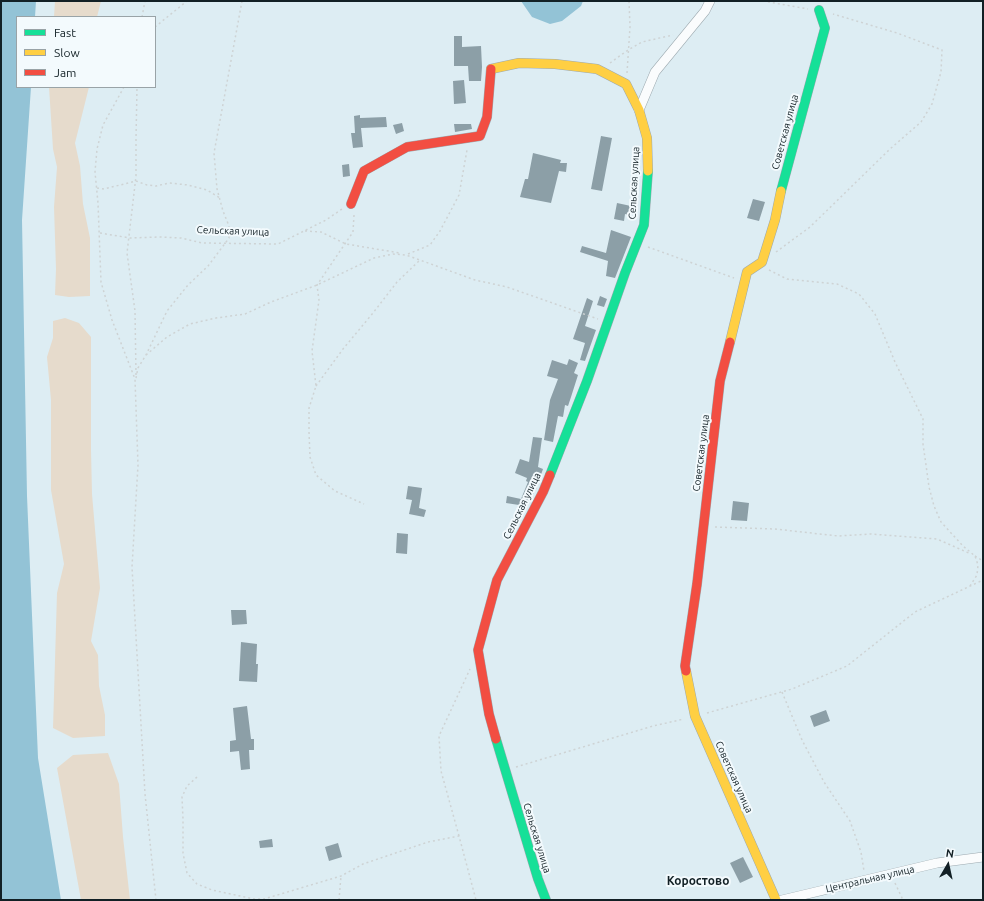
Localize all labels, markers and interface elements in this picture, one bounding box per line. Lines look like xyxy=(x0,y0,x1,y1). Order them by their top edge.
legend xyxy=(16,16,156,88)
text: Fast xyxy=(54,26,76,39)
text: Slow xyxy=(54,46,80,59)
text: Jam xyxy=(54,66,76,79)
street label: Советская улица xyxy=(769,93,801,171)
street label: Сельская улица xyxy=(626,146,642,220)
street label: Сельская улица xyxy=(196,224,270,238)
street label: Советская улица xyxy=(690,414,712,492)
street label: Сельская улица xyxy=(501,471,543,541)
street label: Советская улица xyxy=(713,739,755,815)
street label: Сельская улица xyxy=(521,802,553,874)
north arrow xyxy=(928,845,968,885)
text: N xyxy=(945,847,955,860)
street label: Центральная улица xyxy=(824,863,916,895)
district label: Коростово xyxy=(667,874,729,888)

